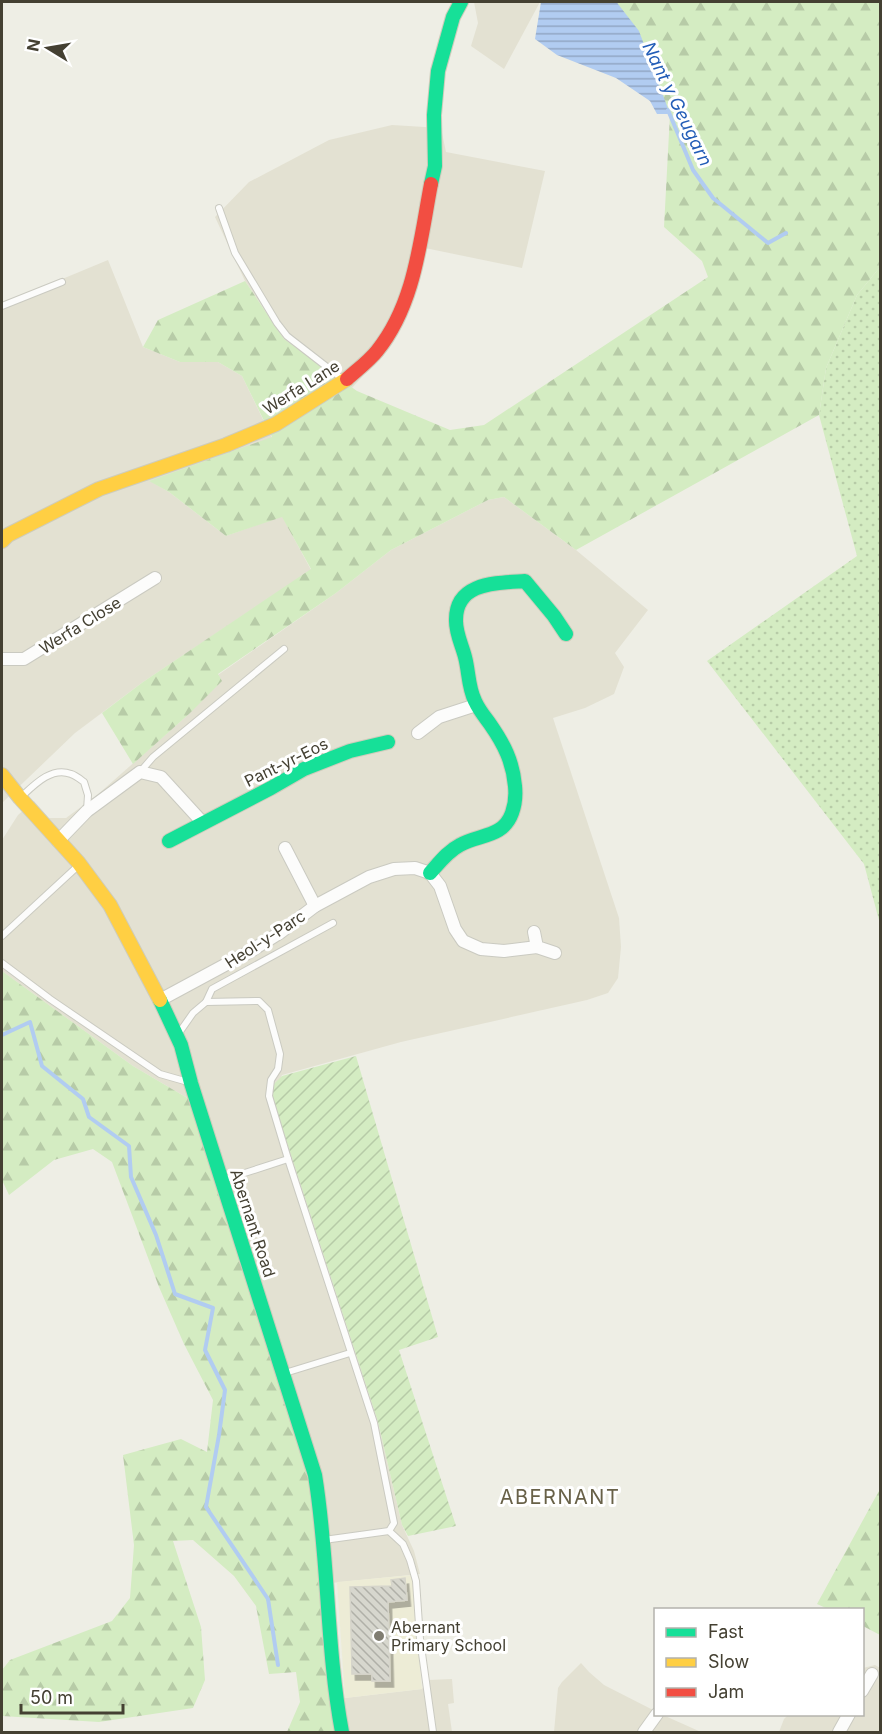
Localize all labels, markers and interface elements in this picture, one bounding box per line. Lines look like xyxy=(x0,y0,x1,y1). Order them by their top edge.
north arrow xyxy=(18,18,78,78)
text: N xyxy=(22,37,44,53)
water label: Nant y Geugarn xyxy=(638,38,717,169)
street label: Werfa Lane xyxy=(259,356,343,418)
street label: Werfa Close xyxy=(35,592,125,658)
street label: Pant-yr-Eos xyxy=(241,733,331,791)
street label: Heol-y-Parc xyxy=(221,906,309,972)
street label: Abernant Road xyxy=(226,1166,280,1280)
district label: ABERNANT xyxy=(500,1485,620,1509)
legend xyxy=(654,1608,864,1716)
place label: Abernant Primary School xyxy=(391,1617,506,1655)
text: Fast xyxy=(708,1621,744,1642)
marker: Abernant Primary School xyxy=(372,1629,386,1643)
text: Slow xyxy=(708,1651,749,1672)
scale bar xyxy=(21,1677,123,1715)
text: Jam xyxy=(708,1681,744,1702)
text: 50 m xyxy=(30,1687,73,1708)

